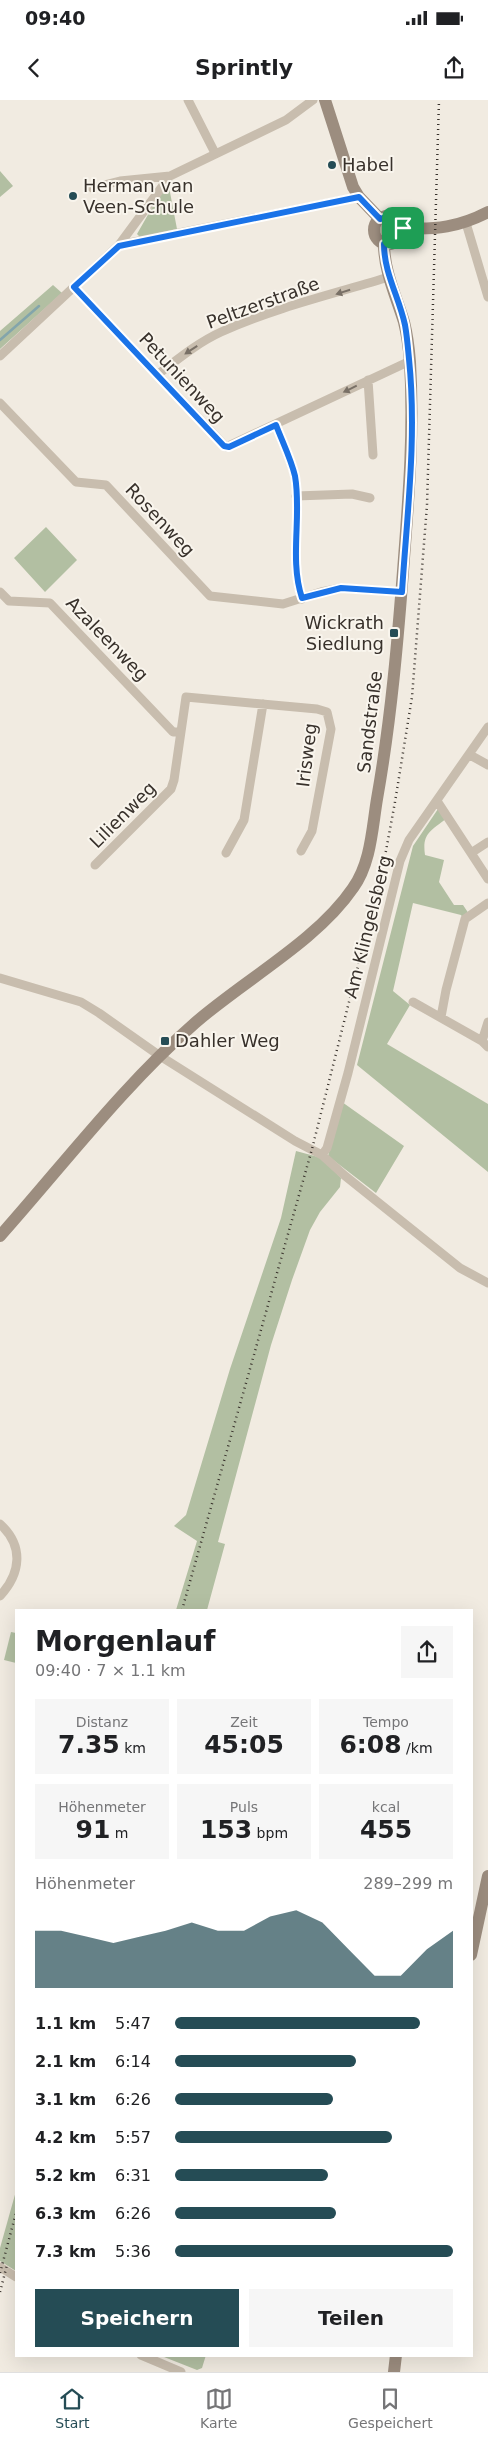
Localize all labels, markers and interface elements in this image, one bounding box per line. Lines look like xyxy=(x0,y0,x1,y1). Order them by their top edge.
text: 09:40 xyxy=(25,7,85,29)
icon: back xyxy=(20,54,48,82)
icon: share xyxy=(440,54,468,82)
text: Sprintly xyxy=(195,55,293,80)
place label: Habel xyxy=(342,154,394,175)
marker: Habel xyxy=(326,159,338,171)
place label: Herman van Veen-Schule xyxy=(83,175,194,217)
marker: Herman van Veen-Schule xyxy=(67,190,79,202)
pin xyxy=(382,207,424,249)
icon: arrive xyxy=(389,214,417,242)
street label: Peltzerstraße xyxy=(204,272,322,333)
one-way arrow xyxy=(335,288,350,296)
street label: Petunienweg xyxy=(135,328,230,427)
one-way arrow xyxy=(185,345,198,354)
one-way arrow xyxy=(342,385,357,394)
street label: Rosenweg xyxy=(121,479,199,560)
street label: Azaleenweg xyxy=(62,592,153,685)
place label: Wickrath Siedlung xyxy=(304,612,384,654)
marker: Wickrath Siedlung xyxy=(388,627,400,639)
street label: Sandstraße xyxy=(353,670,386,774)
street label: Irisweg xyxy=(292,722,321,788)
street label: Lilienweg xyxy=(85,777,160,852)
street label: Am Klingelsberg xyxy=(340,853,395,1001)
place label: Dahler Weg xyxy=(175,1030,280,1051)
marker: Dahler Weg xyxy=(159,1035,171,1047)
text: Morgenlauf xyxy=(35,1625,215,1658)
button: share xyxy=(401,1626,453,1678)
text: 09:40 · 7 × 1.1 km xyxy=(35,1661,186,1680)
text: Distanz xyxy=(76,1714,128,1730)
text: Zeit xyxy=(230,1714,258,1730)
text: Tempo xyxy=(363,1714,409,1730)
text: 7.35 xyxy=(58,1730,120,1759)
text: 45:05 xyxy=(204,1730,284,1759)
text: 6:08 xyxy=(339,1730,402,1759)
text: km xyxy=(120,1740,146,1756)
text: /km xyxy=(402,1740,433,1756)
text: Höhenmeter xyxy=(58,1799,146,1815)
text: Puls xyxy=(230,1799,258,1815)
text: kcal xyxy=(372,1799,400,1815)
text: 91 xyxy=(76,1815,110,1844)
text: 153 xyxy=(200,1815,252,1844)
text: 455 xyxy=(360,1815,412,1844)
text: m xyxy=(110,1825,128,1841)
text: bpm xyxy=(252,1825,288,1841)
text: Höhenmeter xyxy=(35,1874,135,1893)
text: 289–299 m xyxy=(363,1874,453,1893)
text: 1.1 km xyxy=(35,2014,96,2033)
text: 5:47 xyxy=(115,2014,151,2033)
text: 2.1 km xyxy=(35,2052,96,2071)
text: 6:14 xyxy=(115,2052,151,2071)
text: 3.1 km xyxy=(35,2090,96,2109)
text: 6:26 xyxy=(115,2090,151,2109)
text: 4.2 km xyxy=(35,2128,96,2147)
text: 5:57 xyxy=(115,2128,151,2147)
text: 5.2 km xyxy=(35,2166,96,2185)
text: 6:31 xyxy=(115,2166,151,2185)
text: 6.3 km xyxy=(35,2204,96,2223)
text: 6:26 xyxy=(115,2204,151,2223)
text: 7.3 km xyxy=(35,2242,96,2261)
text: 5:36 xyxy=(115,2242,151,2261)
button: Speichern xyxy=(35,2289,239,2347)
button: Teilen xyxy=(249,2289,453,2347)
tab: Start xyxy=(55,2385,90,2431)
tab: Karte xyxy=(200,2385,237,2431)
tab: Gespeichert xyxy=(348,2385,433,2431)

